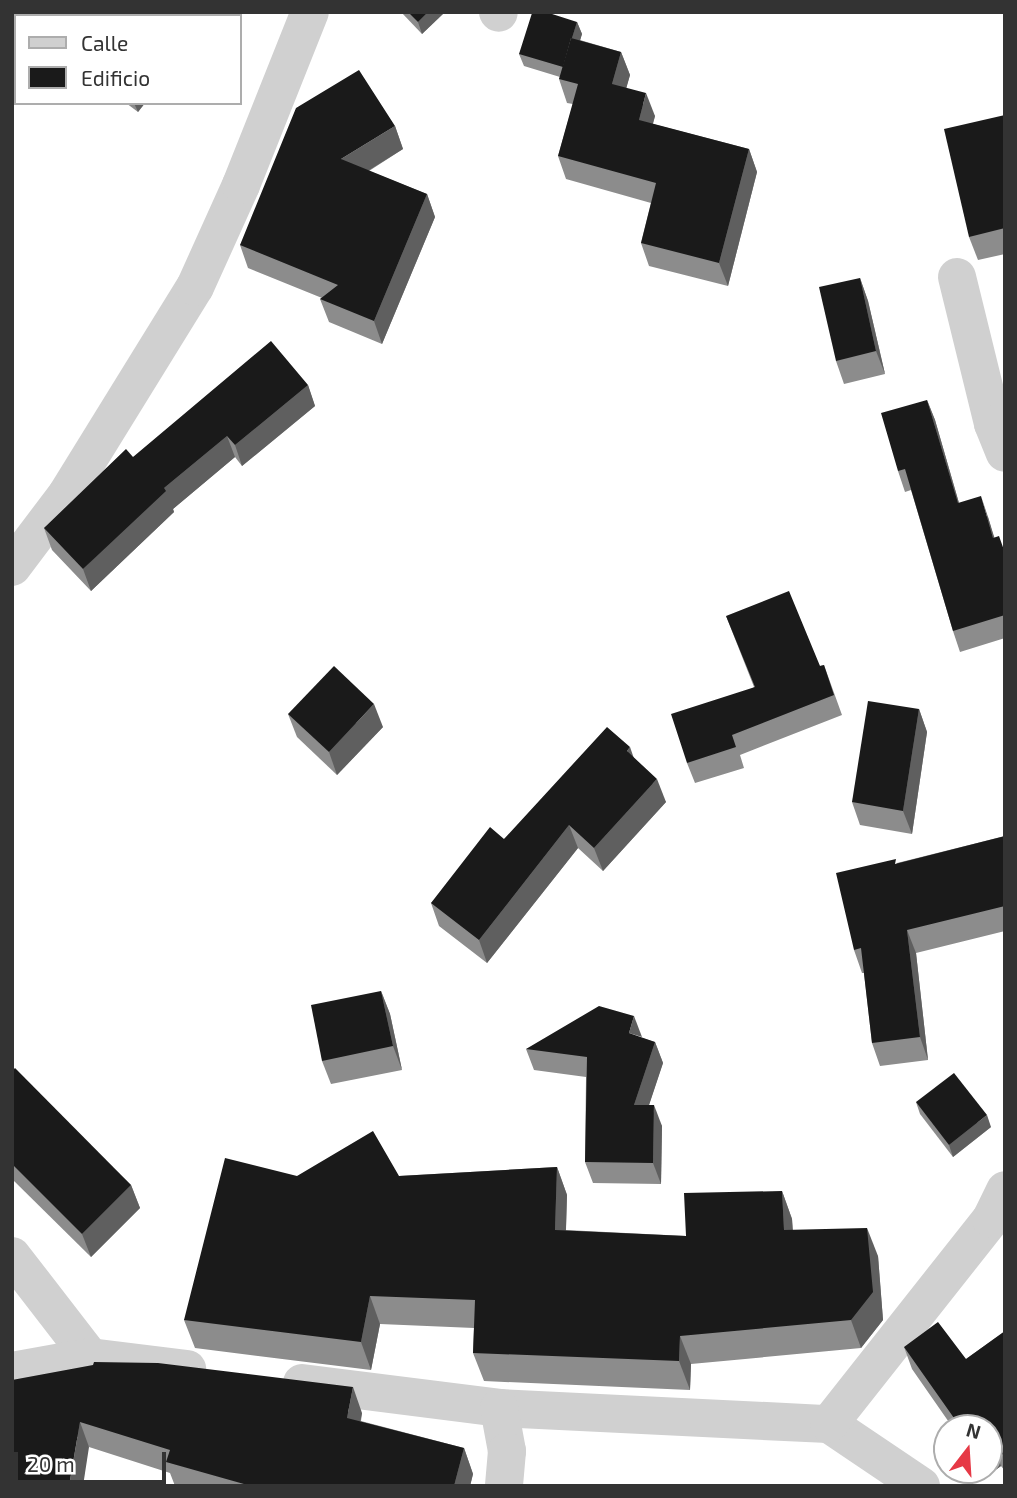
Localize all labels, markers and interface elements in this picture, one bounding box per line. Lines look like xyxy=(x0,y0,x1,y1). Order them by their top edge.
legend xyxy=(14,14,242,105)
text: Calle xyxy=(81,30,128,55)
text: Edificio xyxy=(81,65,150,90)
north arrow xyxy=(933,1414,1003,1484)
text: N xyxy=(964,1417,984,1443)
scale bar xyxy=(18,1438,170,1482)
text: 20 m xyxy=(27,1451,75,1476)

